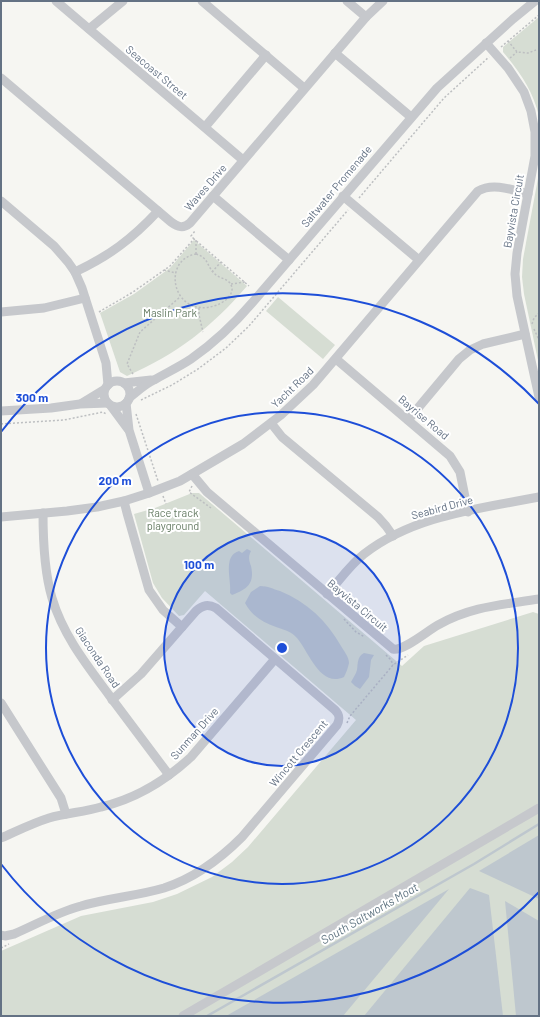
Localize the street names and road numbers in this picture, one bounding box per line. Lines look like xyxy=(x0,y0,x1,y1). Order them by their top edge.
street label: Seacoast Street xyxy=(123,42,191,102)
street label: Saltwater Promenade xyxy=(298,142,374,229)
street label: Waves Drive xyxy=(181,161,229,213)
street label: Bayvista Circuit xyxy=(500,173,526,249)
street label: Yacht Road xyxy=(268,364,316,410)
street label: Bayrise Road xyxy=(396,392,452,442)
street label: Seabird Drive xyxy=(410,492,474,521)
street label: Bayvista Circuit xyxy=(325,576,391,634)
street label: Giaconda Road xyxy=(73,624,123,690)
street label: Sunman Drive xyxy=(167,704,221,762)
street label: Wincott Crescent xyxy=(266,717,330,789)

